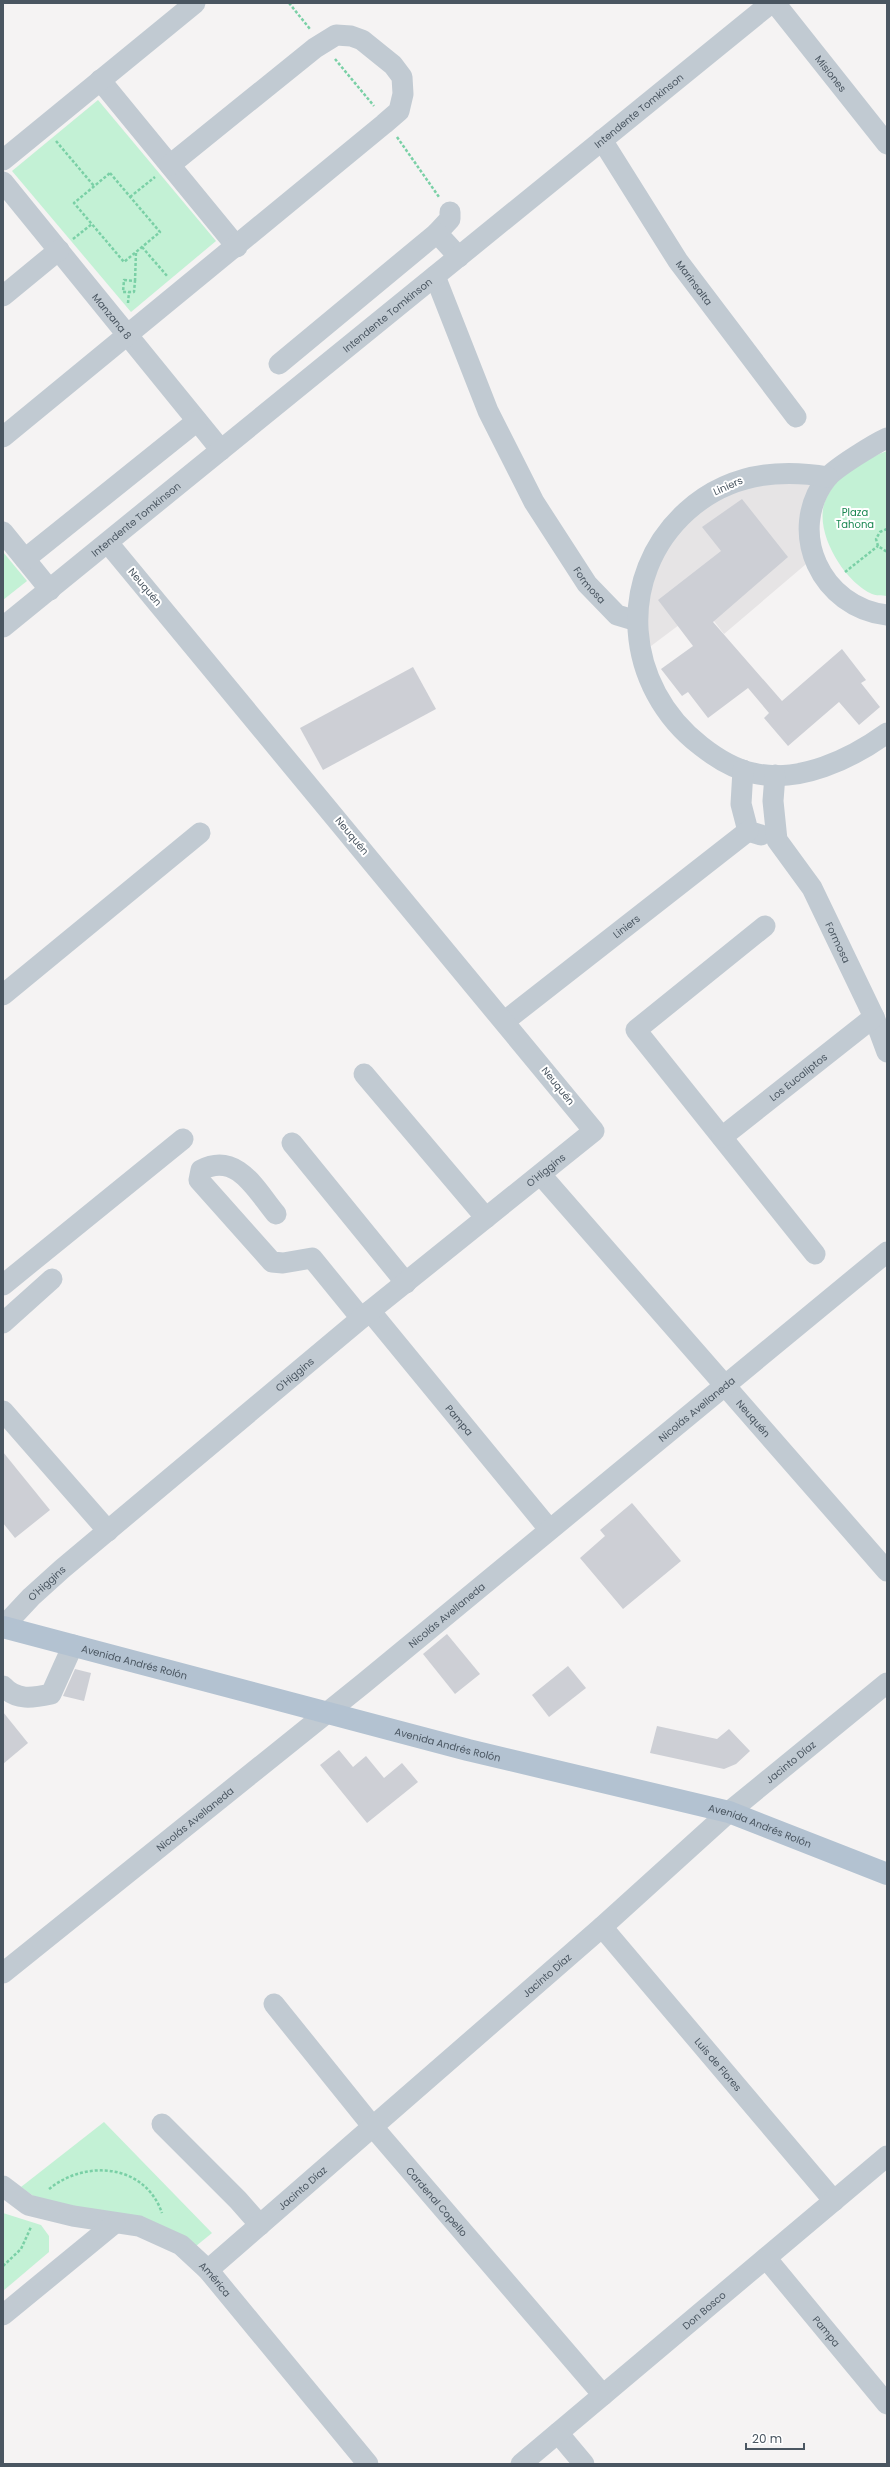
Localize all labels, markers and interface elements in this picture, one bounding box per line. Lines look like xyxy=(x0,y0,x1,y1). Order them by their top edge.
street label: Misiones xyxy=(812,52,850,95)
street label: Intendente Tomkinson xyxy=(591,70,687,151)
street label: Marinsalta xyxy=(672,257,716,308)
street label: Intendente Tomkinson xyxy=(339,274,435,356)
street label: Manzana 8 xyxy=(89,290,135,342)
street label: Liniers xyxy=(711,473,745,499)
street label: Intendente Tomkinson xyxy=(88,478,184,560)
park label: Plaza Tahona xyxy=(836,505,874,532)
street label: Formosa xyxy=(570,563,609,607)
street label: Neuquén xyxy=(125,565,165,609)
street label: Neuquén xyxy=(332,814,372,858)
street label: Liniers xyxy=(610,911,643,942)
street label: Formosa xyxy=(822,919,854,965)
street label: Los Eucaliptos xyxy=(766,1049,830,1104)
street label: Neuquén xyxy=(538,1064,578,1108)
street label: O'Higgins xyxy=(523,1149,569,1190)
street label: O'Higgins xyxy=(272,1354,317,1395)
street label: Nicolás Avellaneda xyxy=(655,1373,738,1445)
street label: Neuquén xyxy=(733,1396,774,1440)
street label: Pampa xyxy=(442,1401,477,1439)
street label: O'Higgins xyxy=(24,1562,69,1604)
street label: Nicolás Avellaneda xyxy=(405,1579,488,1651)
street label: Avenida Andrés Rolón xyxy=(80,1641,189,1683)
street label: Avenida Andrés Rolón xyxy=(393,1723,502,1765)
street label: Jacinto Díaz xyxy=(762,1737,819,1787)
street label: Nicolás Avellaneda xyxy=(153,1783,237,1855)
street label: Avenida Andrés Rolón xyxy=(707,1800,814,1851)
street label: Jacinto Díaz xyxy=(519,1949,575,2001)
street label: Luis de Flores xyxy=(691,2034,745,2094)
street label: Jacinto Díaz xyxy=(274,2162,330,2213)
street label: Cardenal Copello xyxy=(403,2163,471,2240)
street label: América xyxy=(196,2258,235,2300)
street label: Don Bosco xyxy=(679,2287,729,2333)
street label: Pampa xyxy=(809,2312,844,2350)
scale bar xyxy=(746,2425,804,2451)
text: 20 m xyxy=(752,2430,782,2447)

